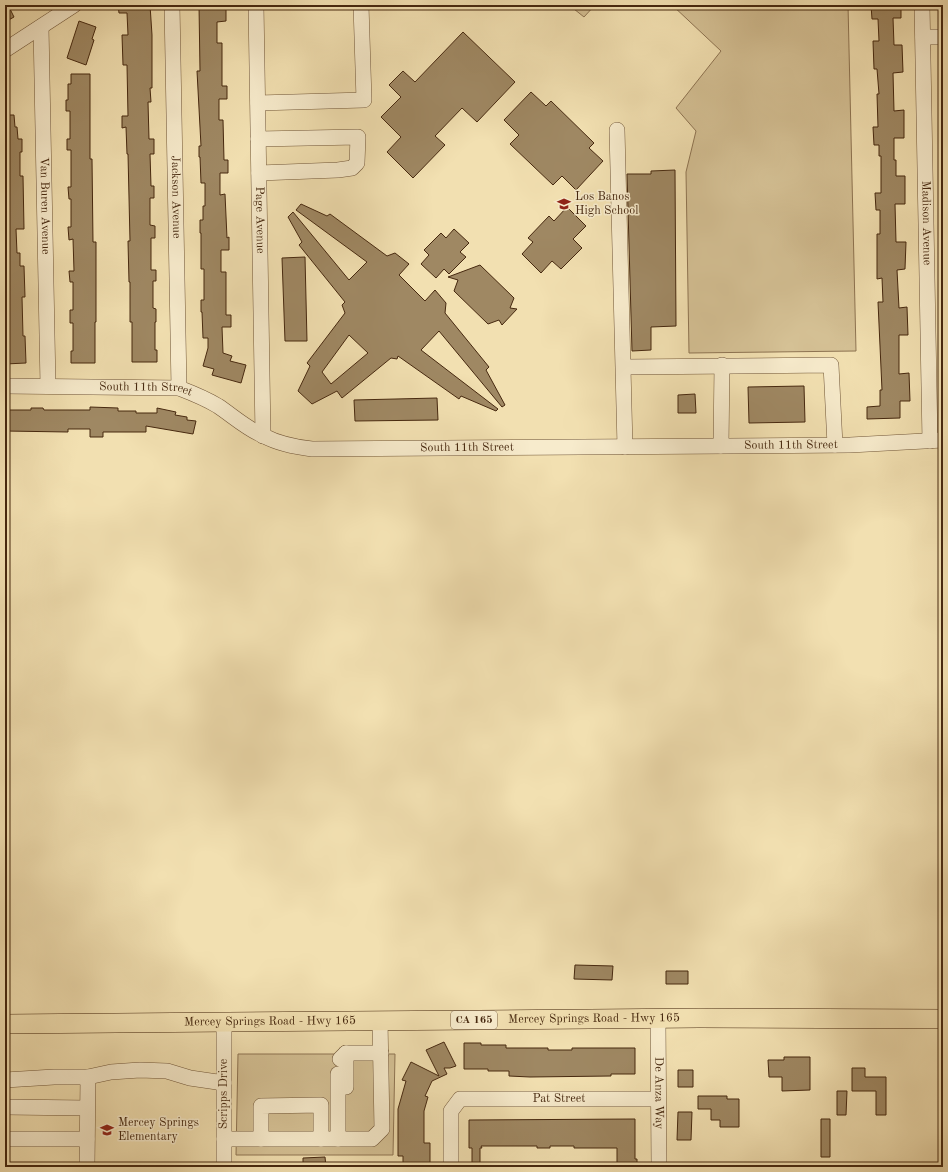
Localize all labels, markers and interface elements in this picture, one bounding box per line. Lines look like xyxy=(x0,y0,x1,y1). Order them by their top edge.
street label: Jackson Avenue xyxy=(169,155,182,239)
street label: Van Buren Avenue xyxy=(38,157,51,255)
street label: Madison Avenue xyxy=(919,181,933,266)
street label: Page Avenue xyxy=(253,186,266,254)
place label: Los Banos High School xyxy=(575,191,638,217)
school or university icon: Los Banos High School xyxy=(556,196,572,212)
street label: South 11th Street xyxy=(99,381,194,399)
street label: South 11th Street xyxy=(744,439,838,452)
street label: South 11th Street xyxy=(420,441,514,454)
road number: CA 165 xyxy=(451,1011,497,1029)
street label: Mercey Springs Road - Hwy 165 xyxy=(508,1011,680,1026)
street label: Mercey Springs Road - Hwy 165 xyxy=(184,1014,356,1028)
street label: De Anza Way xyxy=(652,1057,665,1130)
street label: Scripps Drive xyxy=(218,1058,230,1129)
street label: Pat Street xyxy=(533,1093,586,1105)
place label: Mercey Springs Elementary xyxy=(118,1117,199,1143)
school or university icon: Mercey Springs Elementary xyxy=(99,1122,115,1138)

